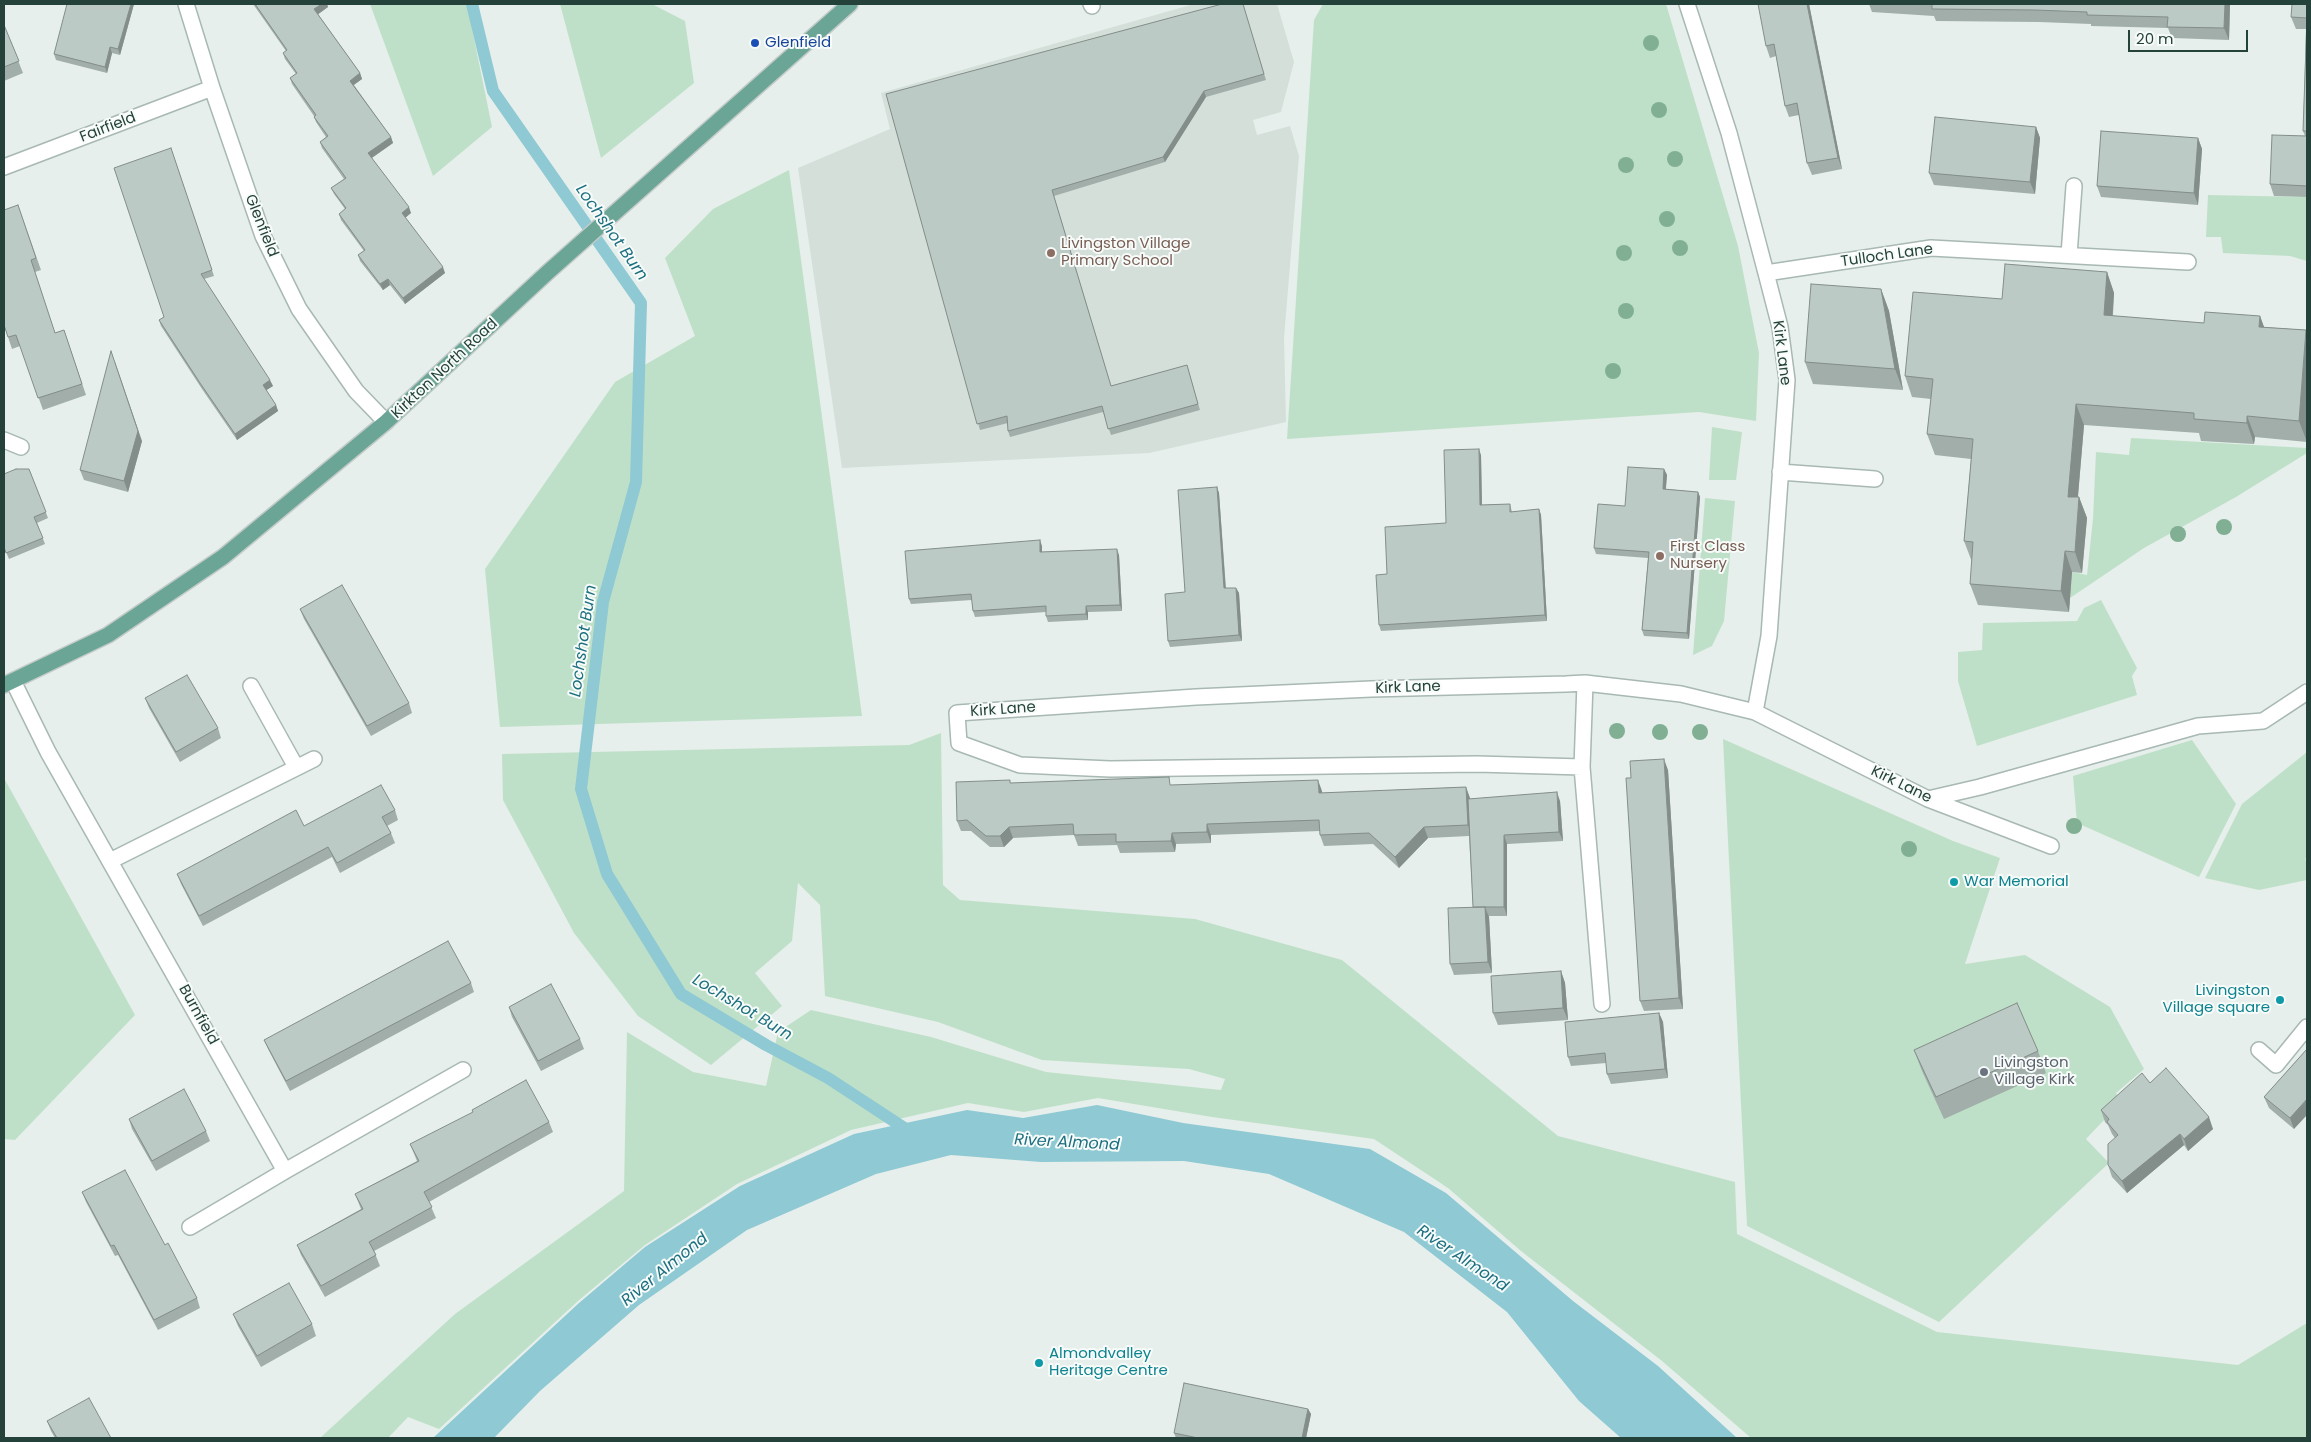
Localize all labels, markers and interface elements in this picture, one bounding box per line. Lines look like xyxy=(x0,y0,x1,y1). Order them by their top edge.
scale bar xyxy=(2131,20,2251,52)
text: 20 m xyxy=(2136,28,2174,49)
place label: Glenfield xyxy=(765,34,831,52)
marker: Glenfield xyxy=(749,37,761,49)
street label: Fairfield xyxy=(77,109,139,147)
water label: Lochshot Burn xyxy=(571,181,651,285)
street label: Glenfield xyxy=(240,192,282,260)
place label: Livingston Village Primary School xyxy=(1061,235,1190,270)
street label: Tulloch Lane xyxy=(1840,241,1934,271)
marker: Livingston Village Primary School xyxy=(1045,247,1057,259)
street label: Kirkton North Road xyxy=(388,315,502,423)
street label: Kirk Lane xyxy=(1768,319,1794,387)
place label: First Class Nursery xyxy=(1670,538,1745,573)
marker: First Class Nursery xyxy=(1654,550,1666,562)
water label: Lochshot Burn xyxy=(567,584,601,698)
street label: Kirk Lane xyxy=(1375,678,1441,698)
street label: Kirk Lane xyxy=(970,699,1036,721)
street label: Kirk Lane xyxy=(1868,763,1934,807)
place label: War Memorial xyxy=(1964,873,2069,891)
marker: War Memorial xyxy=(1948,876,1960,888)
water label: Lochshot Burn xyxy=(689,971,795,1045)
street label: Burnfield xyxy=(174,982,222,1048)
place label: Livingston Village square xyxy=(2163,982,2270,1017)
marker: Livingston Village square xyxy=(2274,994,2286,1006)
place label: Livingston Village Kirk xyxy=(1994,1054,2075,1089)
marker: Livingston Village Kirk xyxy=(1978,1066,1990,1078)
water label: River Almond xyxy=(1014,1131,1120,1155)
water label: River Almond xyxy=(1413,1221,1511,1297)
water label: River Almond xyxy=(618,1229,712,1311)
place label: Almondvalley Heritage Centre xyxy=(1049,1345,1168,1380)
marker: Almondvalley Heritage Centre xyxy=(1033,1357,1045,1369)

